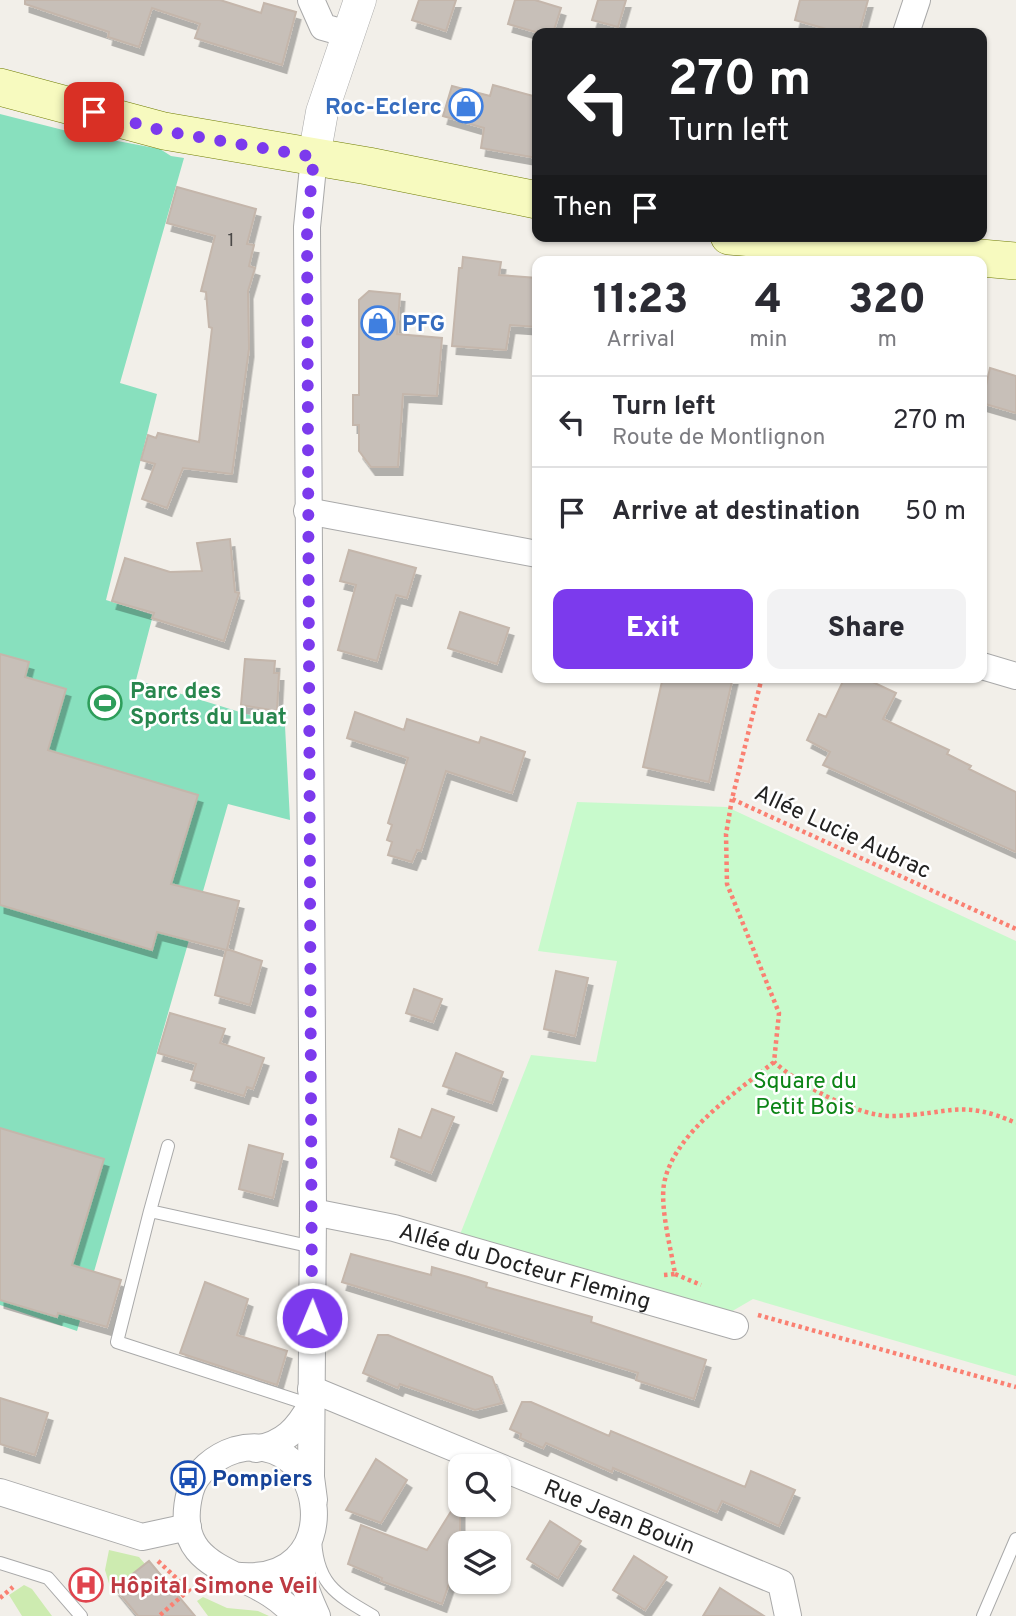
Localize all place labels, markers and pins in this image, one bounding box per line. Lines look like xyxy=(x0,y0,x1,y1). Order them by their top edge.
pin xyxy=(64,82,124,142)
shop icon: Roc-Eclerc xyxy=(447,87,485,125)
place label: Roc-Eclerc xyxy=(325,94,442,123)
shop icon: PFG xyxy=(359,304,397,342)
place label: PFG xyxy=(402,311,445,340)
place label: Parc des Sports du Luat xyxy=(130,678,287,733)
sports icon: Parc des Sports du Luat xyxy=(86,684,124,722)
bus stop icon: Pompiers xyxy=(169,1459,207,1497)
place label: Pompiers xyxy=(212,1466,313,1495)
hospital icon: Hôpital Simone Veil xyxy=(67,1566,105,1604)
place label: Hôpital Simone Veil xyxy=(110,1573,318,1602)

